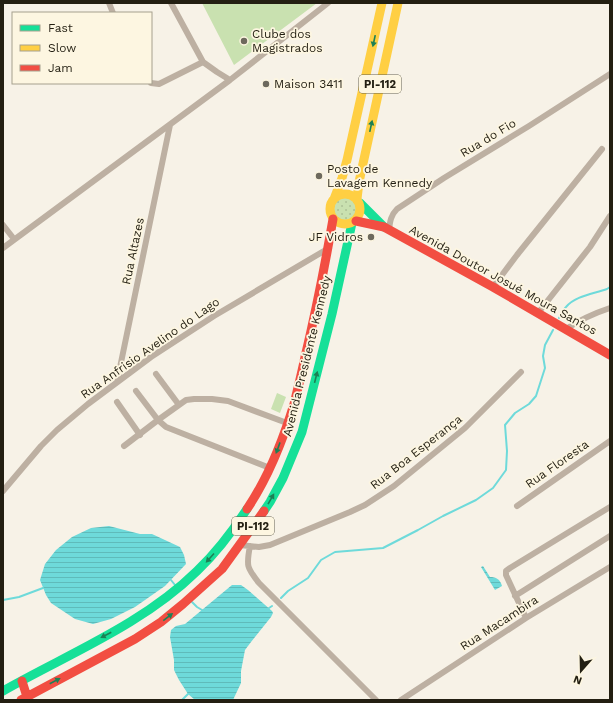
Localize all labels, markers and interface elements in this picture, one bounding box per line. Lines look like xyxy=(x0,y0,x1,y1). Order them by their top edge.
legend xyxy=(12,12,152,84)
text: Fast xyxy=(48,21,73,35)
place label: Clube dos Magistrados xyxy=(252,27,322,55)
one-way arrow xyxy=(370,35,376,47)
marker: Clube dos Magistrados xyxy=(239,36,249,46)
text: Slow xyxy=(48,41,76,55)
text: Jam xyxy=(48,61,73,75)
road number: PI-112 xyxy=(359,75,401,93)
place label: Maison 3411 xyxy=(274,77,343,91)
marker: Maison 3411 xyxy=(261,79,271,89)
street label: Rua do Fio xyxy=(458,116,518,160)
one-way arrow xyxy=(369,120,375,132)
place label: Posto de Lavagem Kennedy xyxy=(327,162,433,190)
marker: Posto de Lavagem Kennedy xyxy=(314,171,324,181)
street label: Rua Altazes xyxy=(119,216,147,286)
street label: Avenida Doutor Josué Moura Santos xyxy=(407,222,599,338)
place label: JF Vidros xyxy=(309,230,363,244)
marker: JF Vidros xyxy=(366,232,376,242)
street label: Avenida Presidente Kennedy xyxy=(280,273,334,438)
street label: Rua Anfrisio Avelino do Lago xyxy=(78,295,222,401)
one-way arrow xyxy=(313,371,319,383)
street label: Rua Boa Esperança xyxy=(367,412,465,492)
street label: Rua Floresta xyxy=(523,437,591,491)
one-way arrow xyxy=(274,442,280,454)
one-way arrow xyxy=(268,493,275,505)
road number: PI-112 xyxy=(232,517,274,535)
one-way arrow xyxy=(205,553,215,563)
street label: Rua Macambira xyxy=(457,593,541,653)
one-way arrow xyxy=(162,612,173,621)
one-way arrow xyxy=(100,632,112,639)
north arrow xyxy=(561,651,601,691)
text: N xyxy=(572,672,584,687)
one-way arrow xyxy=(49,678,61,685)

